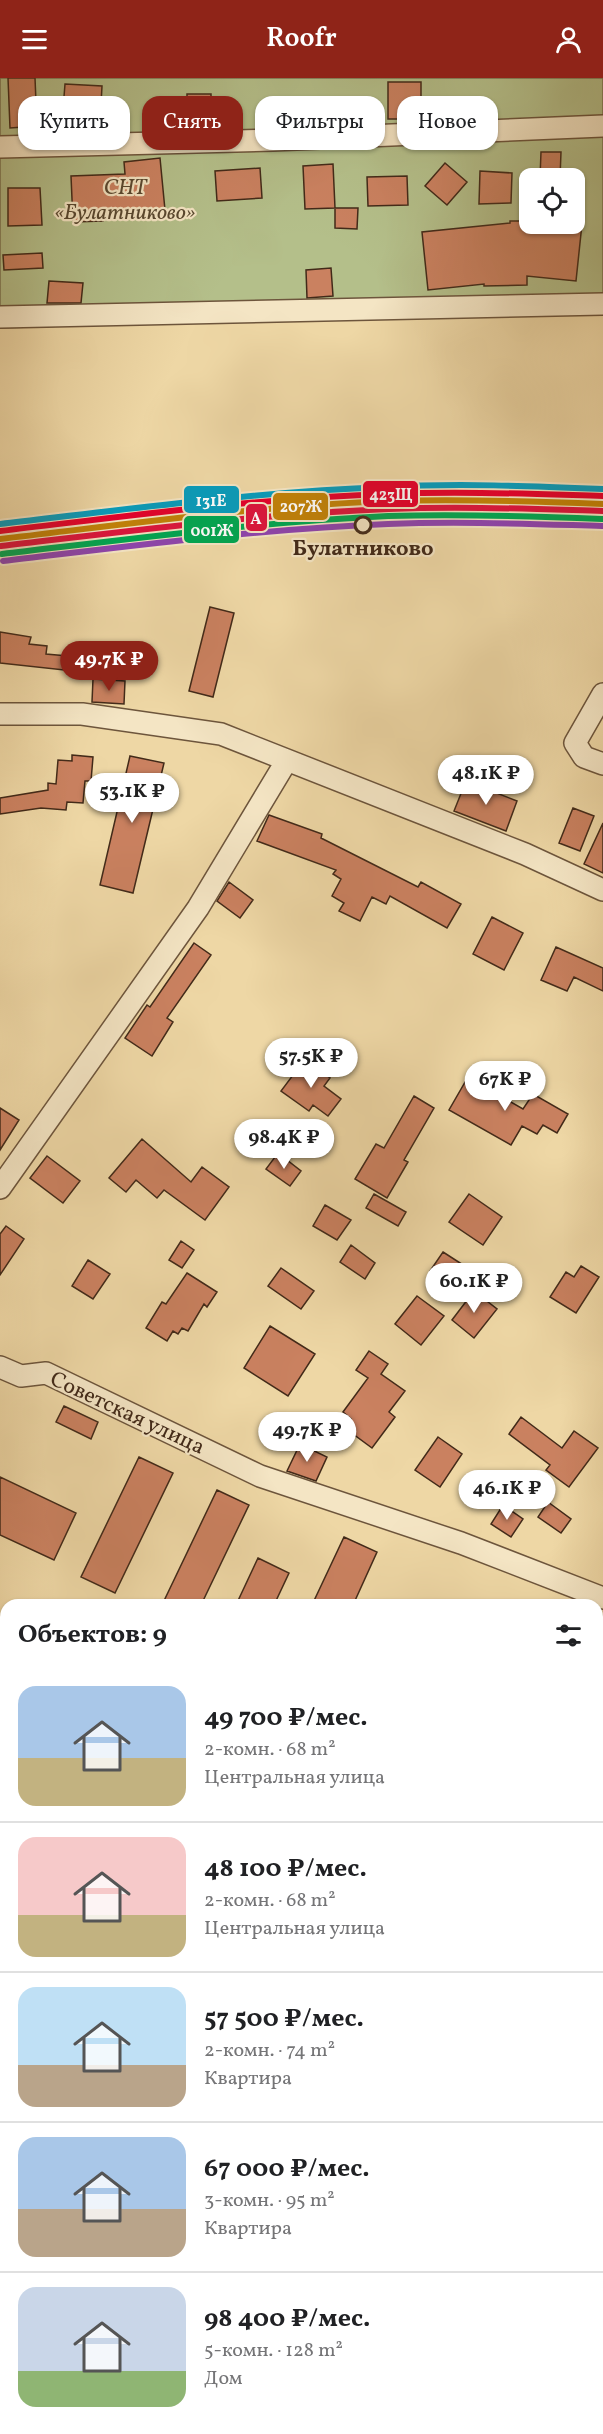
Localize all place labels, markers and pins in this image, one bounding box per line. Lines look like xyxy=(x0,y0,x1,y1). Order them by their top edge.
marker: Булатниково xyxy=(354,516,372,534)
place label: Булатниково xyxy=(292,534,434,565)
pin: 49.7K ₽ xyxy=(54,641,164,692)
pin: 48.1K ₽ xyxy=(431,755,541,806)
pin: 53.1K ₽ xyxy=(77,773,187,824)
pin: 57.5K ₽ xyxy=(256,1038,366,1089)
pin: 67K ₽ xyxy=(463,1061,547,1112)
pin: 98.4K ₽ xyxy=(229,1119,339,1170)
pin: 60.1K ₽ xyxy=(419,1263,529,1314)
pin: 49.7K ₽ xyxy=(252,1412,362,1463)
pin: 46.1K ₽ xyxy=(452,1470,562,1521)

